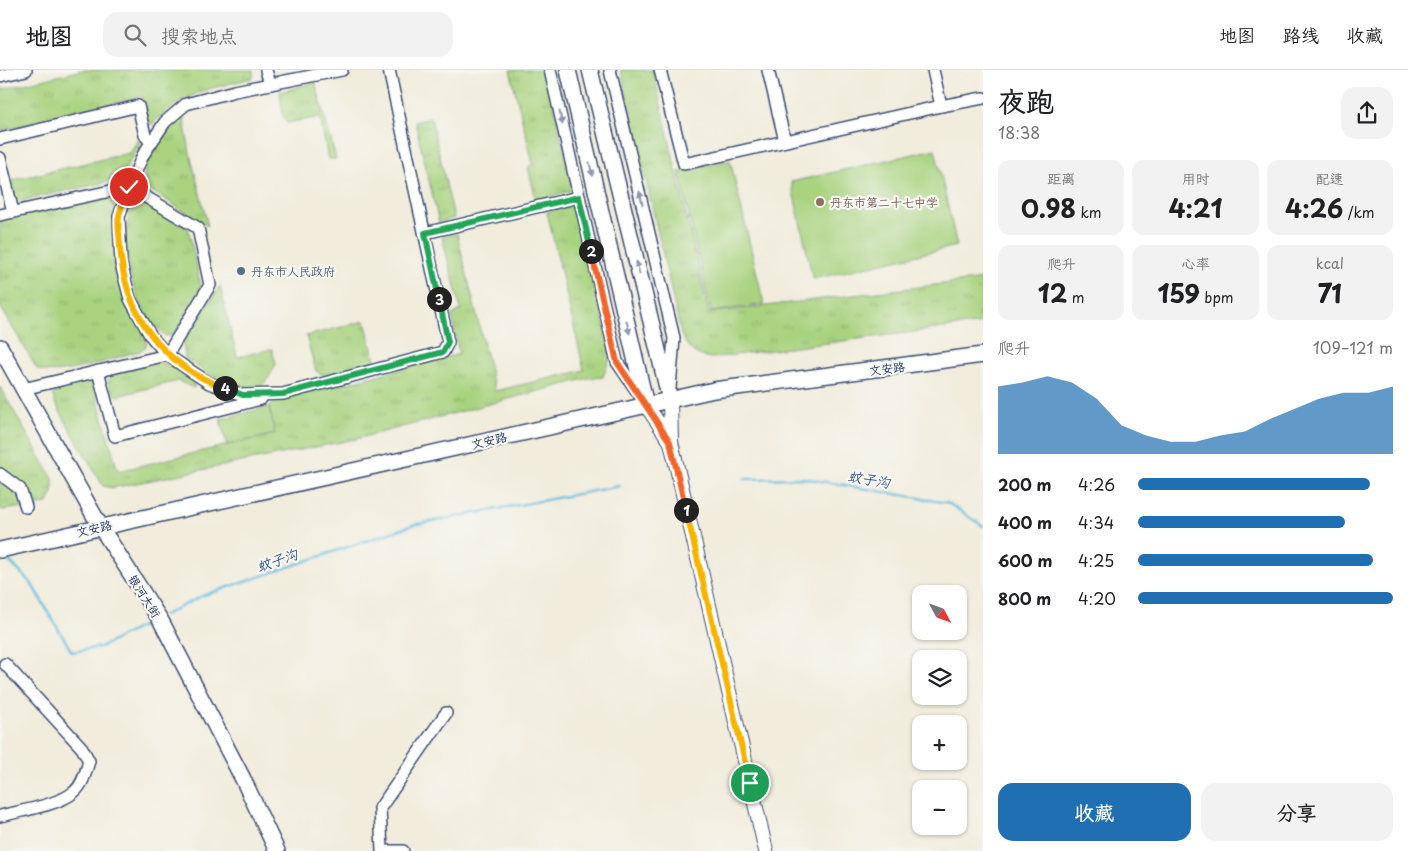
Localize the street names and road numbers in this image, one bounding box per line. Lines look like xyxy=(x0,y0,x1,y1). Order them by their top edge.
street label: 文安路 xyxy=(868,357,906,379)
street label: 文安路 xyxy=(469,427,509,453)
street label: 文安路 xyxy=(74,515,114,541)
street label: 银河大街 xyxy=(124,571,166,621)

